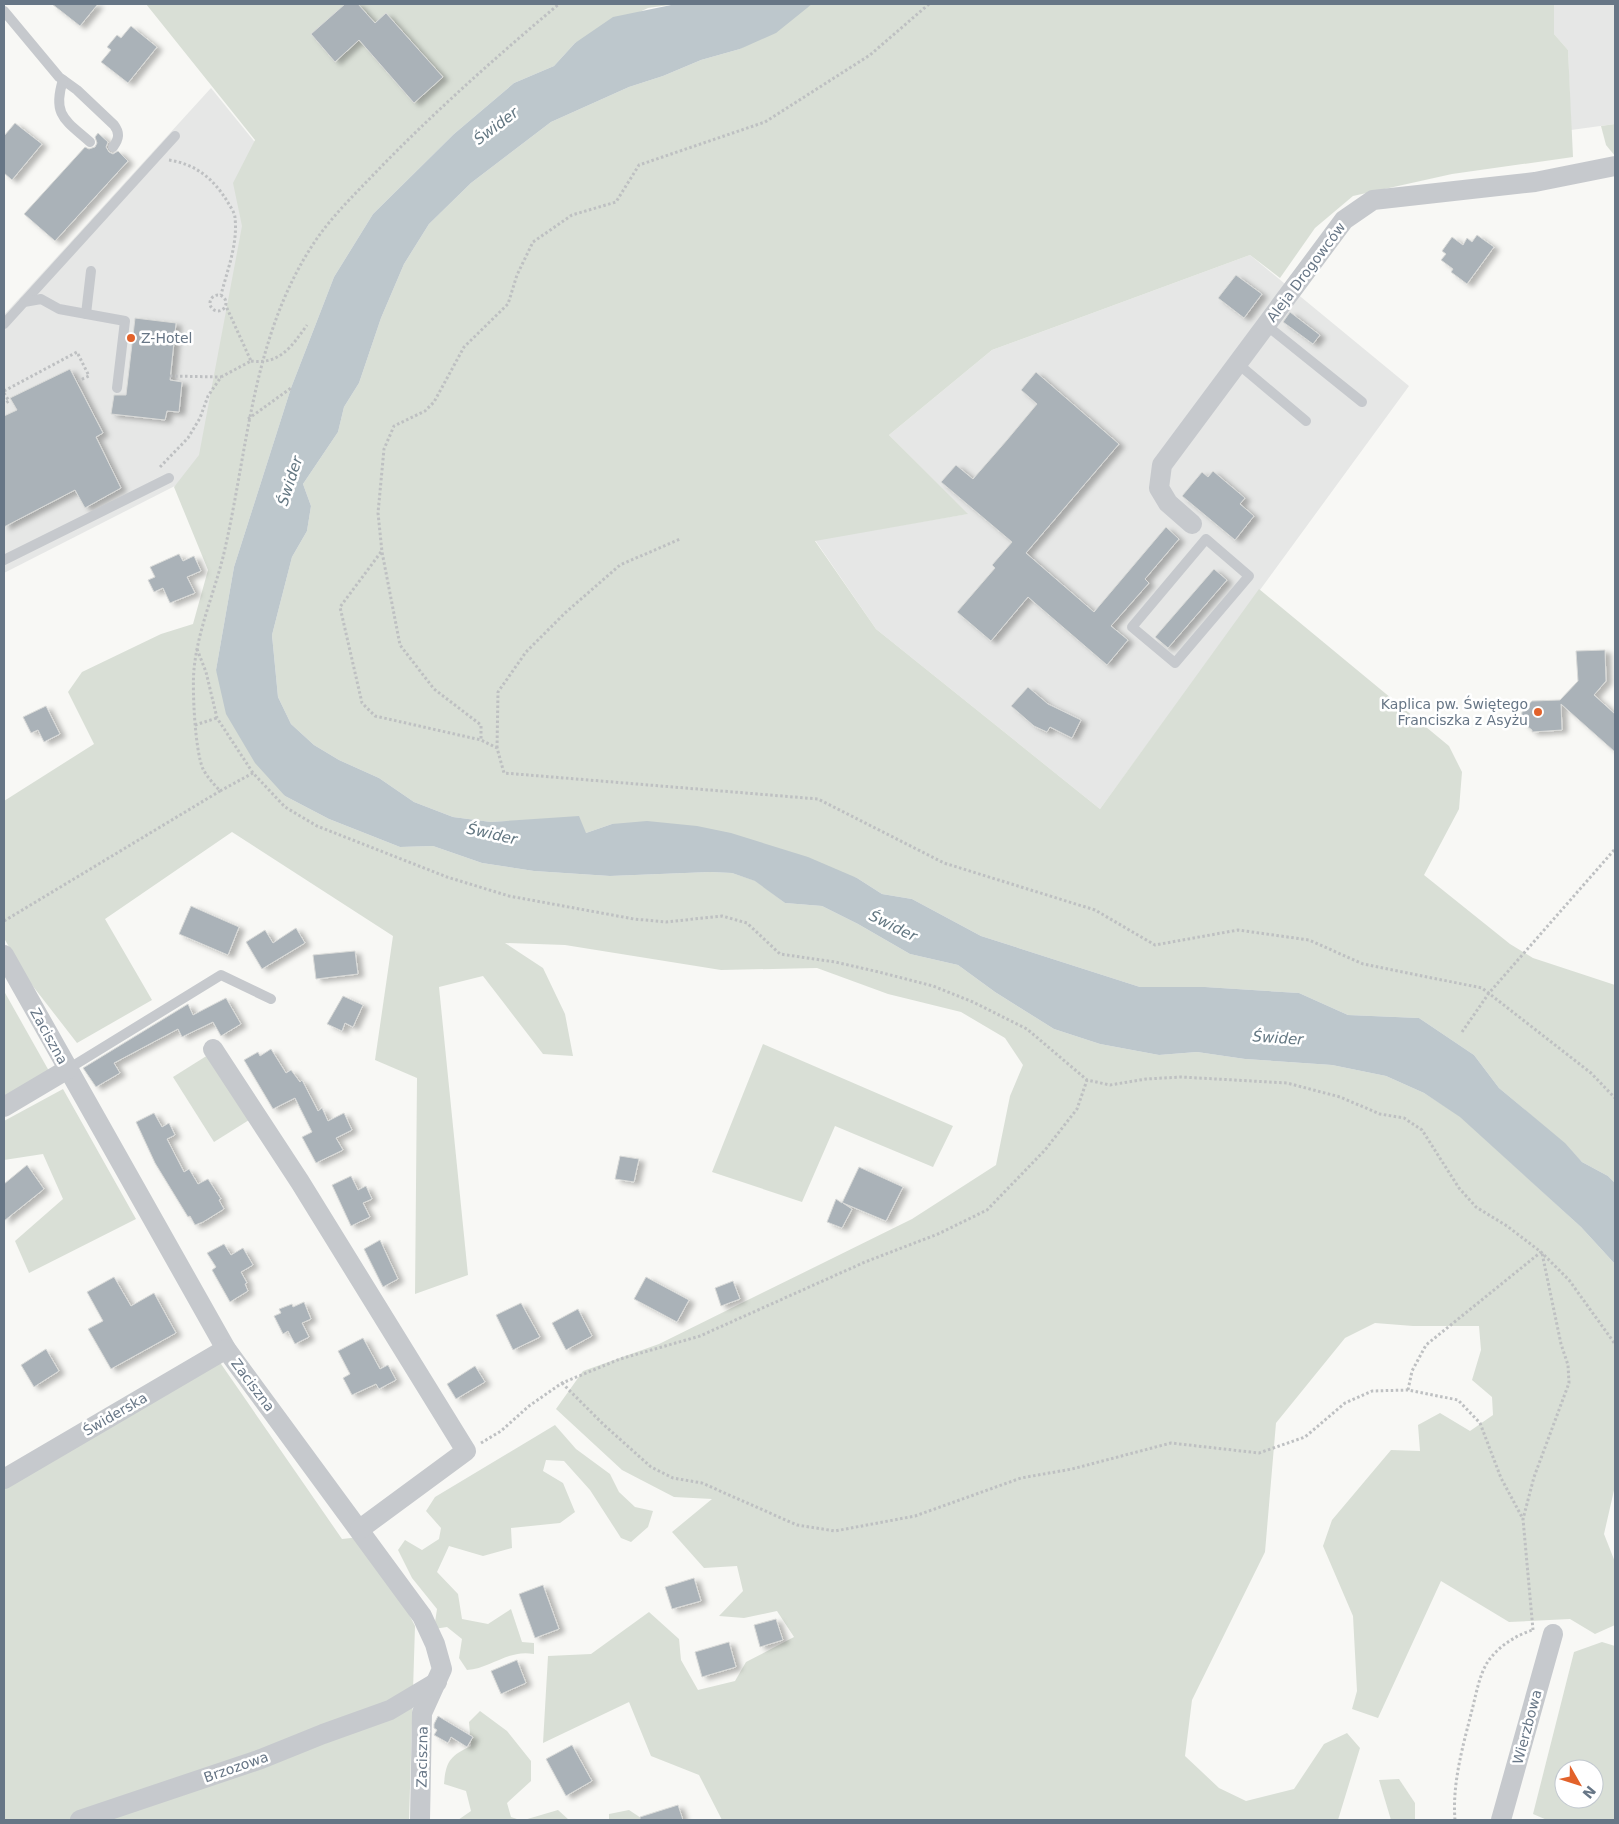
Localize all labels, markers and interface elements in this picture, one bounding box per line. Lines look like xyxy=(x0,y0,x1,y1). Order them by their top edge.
water label: Świder xyxy=(470,102,522,148)
street label: Aleja Drogowców xyxy=(1263,219,1349,325)
place label: Z-Hotel xyxy=(141,330,192,346)
marker: Z-Hotel xyxy=(125,332,137,344)
water label: Świder xyxy=(273,453,307,508)
place label: Kaplica pw. Świętego Franciszka z Asyżu xyxy=(1381,695,1528,728)
marker: Kaplica pw. Świętego Franciszka z Asyżu xyxy=(1532,706,1544,718)
water label: Świder xyxy=(465,819,520,849)
water label: Świder xyxy=(866,906,921,946)
street label: Zaciszna xyxy=(27,1005,71,1067)
water label: Świder xyxy=(1252,1026,1305,1049)
street label: Zaciszna xyxy=(228,1355,278,1415)
street label: Świderska xyxy=(80,1388,150,1439)
street label: Wierzbowa xyxy=(1509,1688,1545,1766)
street label: Zaciszna xyxy=(413,1726,431,1788)
street label: Brzozowa xyxy=(202,1748,270,1786)
north arrow xyxy=(1554,1759,1604,1809)
text: N xyxy=(1579,1783,1599,1802)

